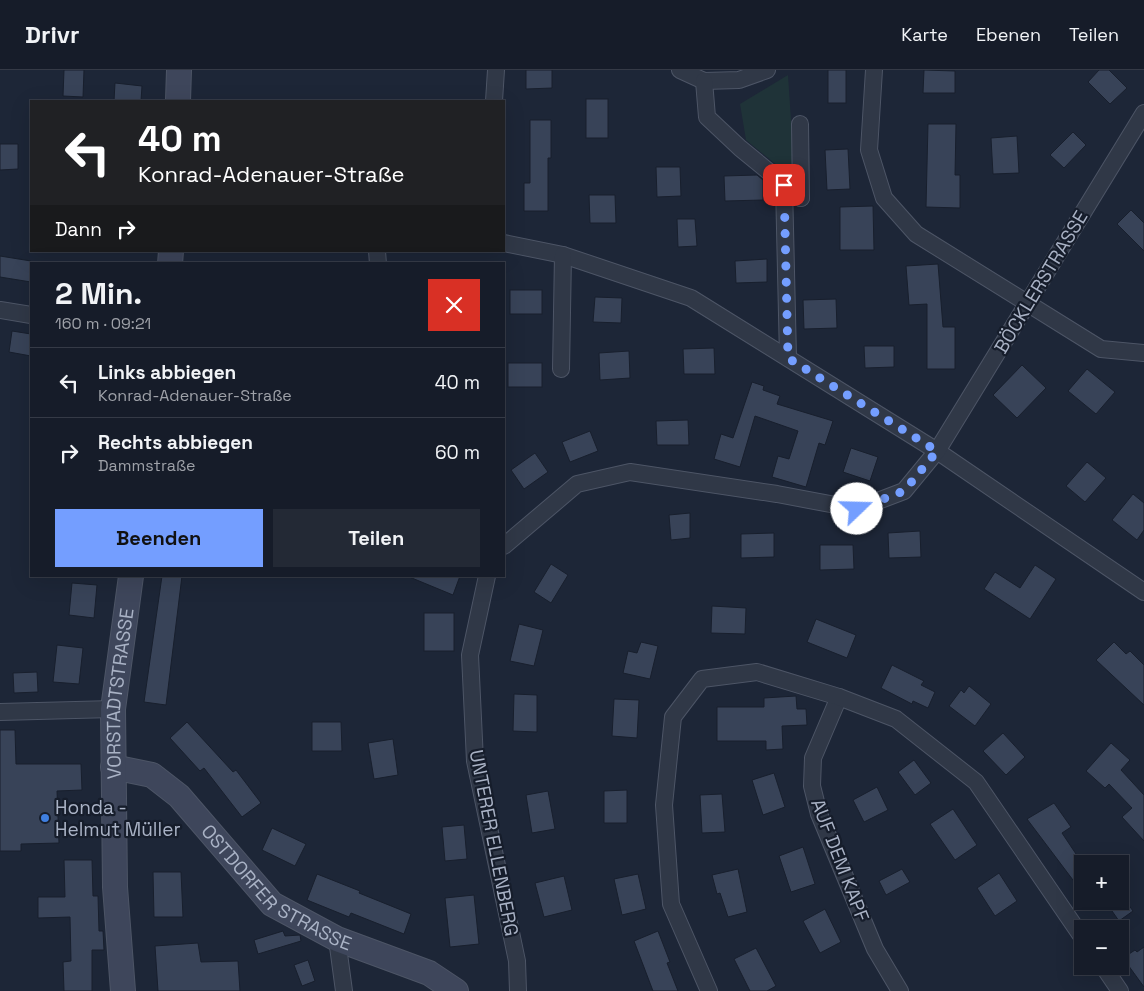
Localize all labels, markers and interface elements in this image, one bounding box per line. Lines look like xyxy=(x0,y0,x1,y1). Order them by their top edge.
text: Drivr xyxy=(25,19,80,50)
text: Karte xyxy=(901,23,948,46)
text: Ebenen xyxy=(976,23,1041,46)
text: Teilen xyxy=(1069,23,1119,46)
text: 40 m xyxy=(138,117,222,161)
icon: left xyxy=(55,120,120,185)
text: Konrad-Adenauer-Straße xyxy=(138,160,404,188)
pin xyxy=(763,164,805,206)
icon: arrive xyxy=(770,171,798,199)
street label: BÖCKLERSTRASSE xyxy=(988,206,1094,358)
icon: right xyxy=(112,215,140,243)
text: Dann xyxy=(55,217,102,242)
text: 2 Min. xyxy=(55,274,142,313)
button: close xyxy=(428,279,480,331)
text: 160 m · 09:21 xyxy=(55,313,151,334)
text: Links abbiegen xyxy=(98,360,236,385)
icon: left xyxy=(55,369,83,397)
text: 40 m xyxy=(435,370,480,395)
text: Konrad-Adenauer-Straße xyxy=(98,385,292,406)
text: Rechts abbiegen xyxy=(98,430,253,455)
icon: right xyxy=(55,439,83,467)
text: 60 m xyxy=(435,440,480,465)
text: Dammstraße xyxy=(98,455,195,476)
position arrow xyxy=(830,482,882,534)
button: Beenden xyxy=(55,509,263,567)
button: Teilen xyxy=(273,509,480,567)
street label: VORSTADTSTRASSE xyxy=(100,607,139,779)
street label: UNTERER ELLENBERG xyxy=(464,748,524,938)
place label: Honda - Helmut Müller xyxy=(55,795,181,842)
street label: AUF DEM KAPF xyxy=(805,795,875,925)
marker: Honda - Helmut Müller xyxy=(39,812,51,824)
street label: OSTDORFER STRASSE xyxy=(196,819,355,956)
map controls xyxy=(1074,855,1129,975)
button: + xyxy=(1074,855,1129,910)
button: − xyxy=(1074,920,1129,975)

